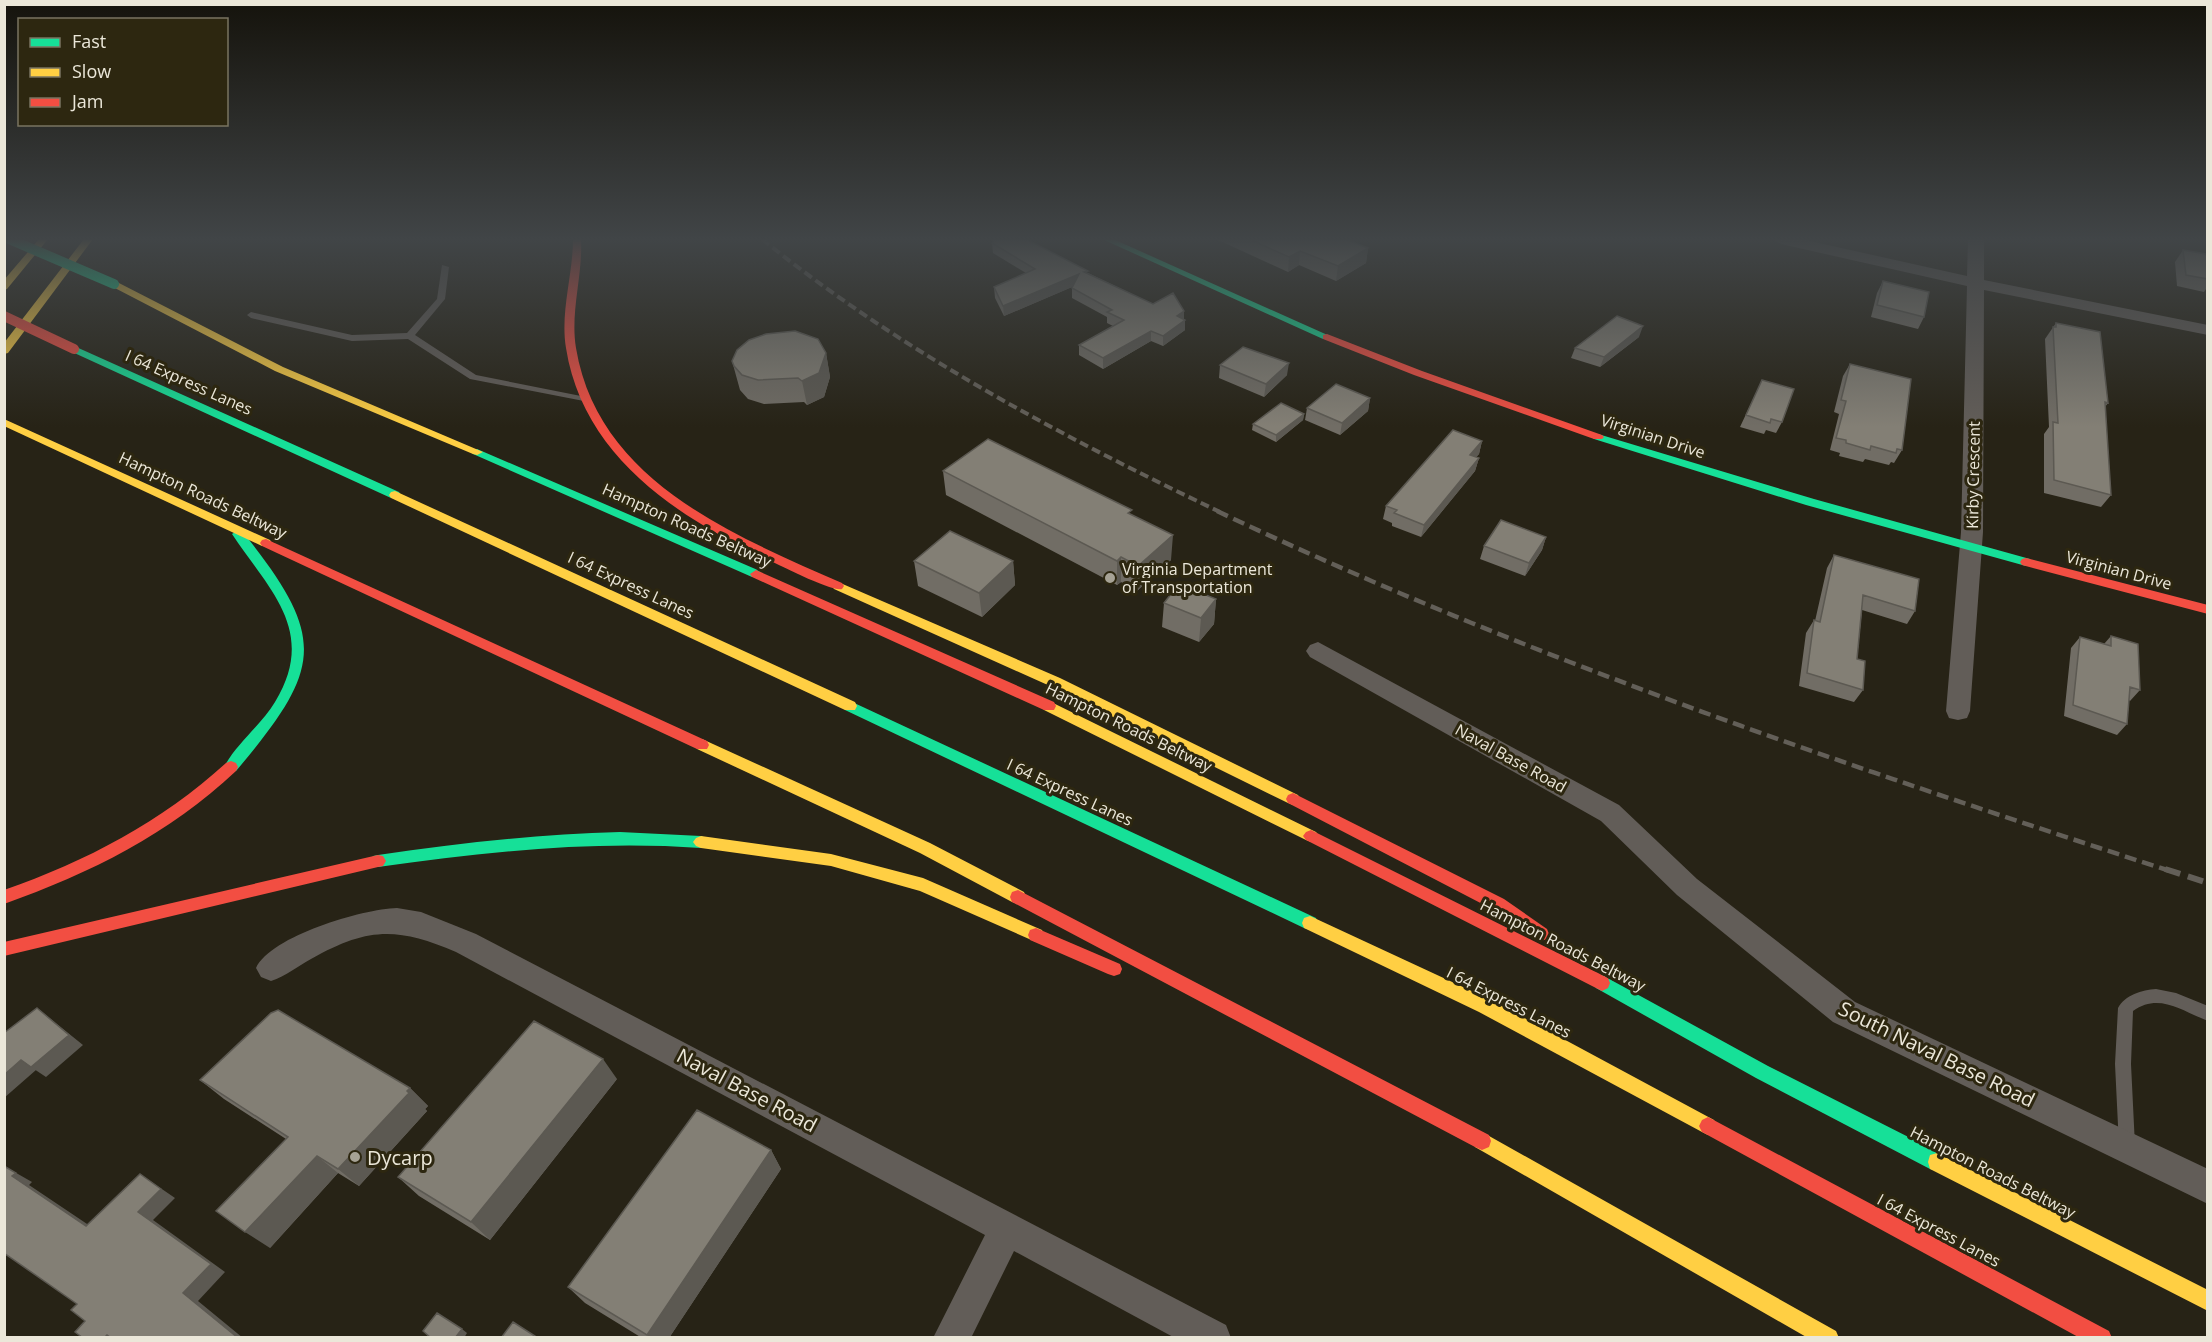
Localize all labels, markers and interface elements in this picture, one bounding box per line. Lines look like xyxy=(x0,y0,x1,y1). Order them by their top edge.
legend xyxy=(18,18,228,126)
text: Fast xyxy=(72,29,106,53)
text: Slow xyxy=(72,59,111,83)
text: Jam xyxy=(70,89,104,113)
street label: I 64 Express Lanes xyxy=(122,344,256,420)
street label: Virginian Drive xyxy=(1598,409,1708,463)
street label: Kirby Crescent xyxy=(1961,421,1985,529)
street label: Hampton Roads Beltway xyxy=(115,446,291,544)
street label: Hampton Roads Beltway xyxy=(599,478,776,573)
street label: Virginian Drive xyxy=(2064,545,2174,595)
street label: I 64 Express Lanes xyxy=(564,546,698,624)
place label: Virginia Department of Transportation xyxy=(1122,558,1273,598)
marker: Virginia Department of Transportation xyxy=(1103,571,1117,585)
street label: Hampton Roads Beltway xyxy=(1042,677,1217,777)
street label: Naval Base Road xyxy=(1451,718,1571,798)
street label: I 64 Express Lanes xyxy=(1003,753,1137,831)
street label: Hampton Roads Beltway xyxy=(1477,894,1650,997)
street label: I 64 Express Lanes xyxy=(1443,961,1575,1043)
street label: South Naval Base Road xyxy=(1834,995,2040,1113)
street label: Naval Base Road xyxy=(672,1042,822,1138)
street label: Hampton Roads Beltway xyxy=(1907,1121,2080,1224)
place label: Dycarp xyxy=(367,1144,433,1171)
marker: Dycarp xyxy=(348,1150,362,1164)
street label: I 64 Express Lanes xyxy=(1873,1188,2005,1272)

